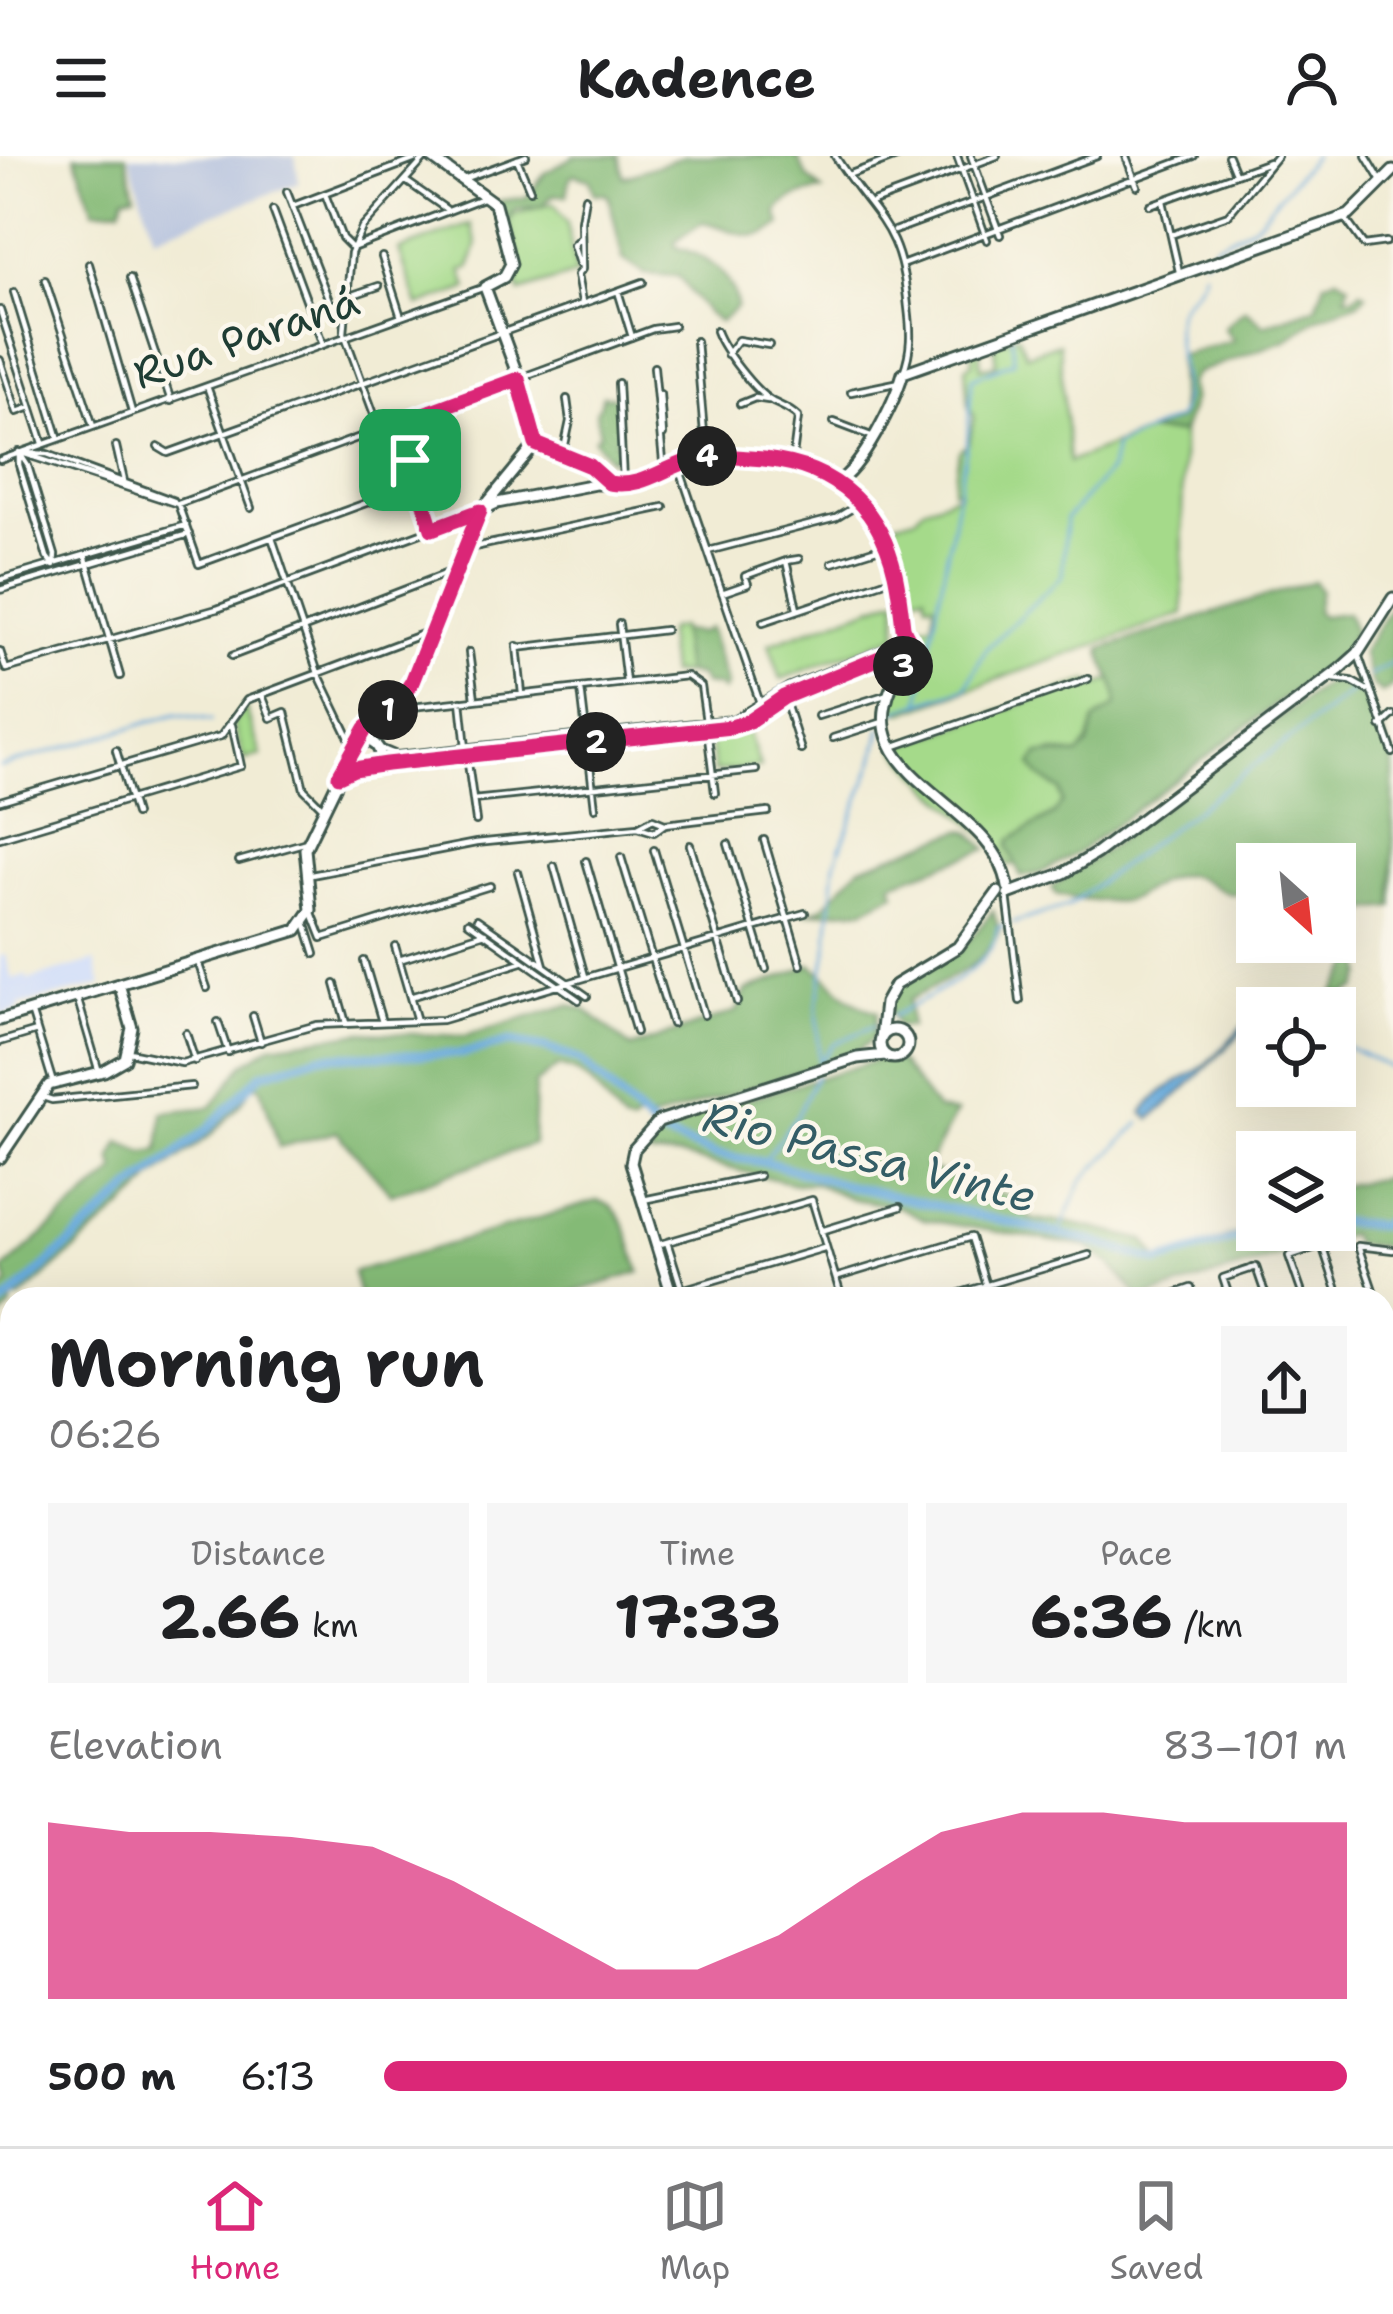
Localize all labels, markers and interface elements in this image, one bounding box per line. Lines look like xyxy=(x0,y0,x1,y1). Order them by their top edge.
text: Kadence xyxy=(577,42,816,114)
icon: menu xyxy=(48,45,114,111)
icon: person xyxy=(1279,45,1345,111)
street label: Rua Paraná xyxy=(126,272,366,402)
pin xyxy=(359,409,461,511)
pin: 4 xyxy=(677,426,737,486)
icon: arrive xyxy=(377,427,443,493)
text: 4 xyxy=(695,433,719,478)
pin: 3 xyxy=(873,636,933,696)
text: 3 xyxy=(891,643,915,688)
pin: 1 xyxy=(358,680,418,740)
text: 1 xyxy=(380,687,396,732)
pin: 2 xyxy=(566,712,626,772)
text: 2 xyxy=(584,719,608,764)
north arrow xyxy=(1236,843,1356,963)
map controls xyxy=(1236,843,1356,1251)
button: locate xyxy=(1236,987,1356,1107)
water label: Rio Passa Vinte xyxy=(697,1086,1043,1226)
button: layers xyxy=(1236,1131,1356,1251)
text: Morning run xyxy=(48,1319,484,1407)
button: share xyxy=(1221,1326,1347,1452)
text: 06:26 xyxy=(48,1408,162,1460)
text: Distance xyxy=(191,1531,326,1576)
text: Time xyxy=(660,1531,735,1576)
text: Pace xyxy=(1100,1531,1173,1576)
text: 2.66 xyxy=(158,1576,301,1656)
text: 17:33 xyxy=(614,1576,781,1656)
text: 6:36 xyxy=(1030,1576,1173,1656)
text: km xyxy=(301,1603,359,1648)
text: /km xyxy=(1173,1603,1243,1648)
text: Elevation xyxy=(48,1719,223,1771)
text: 83–101 m xyxy=(1163,1719,1347,1771)
text: 500 m xyxy=(48,2050,176,2102)
text: 6:13 xyxy=(240,2050,316,2102)
tab: Home xyxy=(190,2173,280,2290)
tab: Map xyxy=(660,2173,730,2290)
tab: Saved xyxy=(1110,2173,1203,2290)

